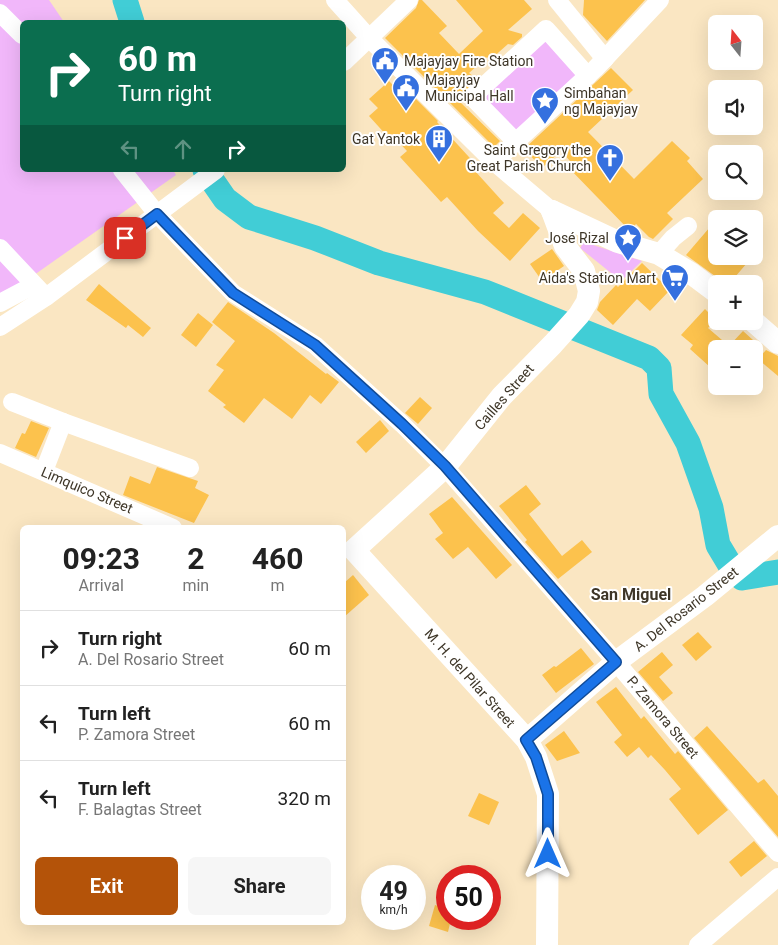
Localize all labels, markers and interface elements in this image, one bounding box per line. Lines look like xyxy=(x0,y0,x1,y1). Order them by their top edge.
north arrow xyxy=(708,15,762,70)
map controls xyxy=(708,15,763,395)
text: 60 m xyxy=(118,39,197,80)
icon: right xyxy=(35,40,100,105)
public building icon: Majayjay Fire Station xyxy=(370,46,400,85)
place label: Majayjay Fire Station xyxy=(404,53,533,69)
place label: Majayjay Municipal Hall xyxy=(425,72,514,104)
public building icon: Majayjay Municipal Hall xyxy=(391,73,421,112)
button: sound xyxy=(708,80,763,135)
text: Turn right xyxy=(118,81,212,106)
place label: Simbahan ng Majayjay xyxy=(564,85,638,117)
place icon: Simbahan ng Majayjay xyxy=(530,86,560,125)
building icon: Gat Yantok xyxy=(424,124,454,163)
place label: Gat Yantok xyxy=(352,131,421,147)
icon: left xyxy=(116,135,144,163)
icon: ahead xyxy=(169,135,197,163)
icon: right xyxy=(222,135,250,163)
place label: Saint Gregory the Great Parish Church xyxy=(467,142,591,174)
church icon: Saint Gregory the Great Parish Church xyxy=(595,143,625,182)
button: search xyxy=(708,145,763,200)
button: layers xyxy=(708,210,763,265)
pin xyxy=(104,217,146,259)
place icon: José Rizal xyxy=(613,223,643,262)
icon: arrive xyxy=(111,224,139,252)
place label: José Rizal xyxy=(545,230,609,246)
supermarket icon: Aida's Station Mart xyxy=(660,263,690,302)
place label: Aida's Station Mart xyxy=(539,270,656,286)
button: + xyxy=(708,275,763,330)
button: − xyxy=(708,340,763,395)
street label: Cailles Street xyxy=(471,360,537,433)
street label: Limquico Street xyxy=(39,463,136,517)
text: 09:23 xyxy=(63,541,140,576)
text: 2 xyxy=(187,541,204,576)
text: 460 xyxy=(252,541,303,576)
street label: A. Del Rosario Street xyxy=(631,563,742,655)
text: Arrival xyxy=(79,576,124,595)
text: min xyxy=(182,576,209,595)
text: m xyxy=(271,576,285,595)
district label: San Miguel xyxy=(591,585,671,604)
street label: M. H. del Pilar Street xyxy=(422,625,519,731)
text: Turn right xyxy=(78,627,162,650)
icon: right xyxy=(35,634,63,662)
text: 60 m xyxy=(288,637,331,660)
text: A. Del Rosario Street xyxy=(78,650,224,669)
street label: P. Zamora Street xyxy=(624,673,702,762)
text: Turn left xyxy=(78,702,151,725)
icon: left xyxy=(35,709,63,737)
text: 60 m xyxy=(288,712,331,735)
text: P. Zamora Street xyxy=(78,725,195,744)
text: Turn left xyxy=(78,777,151,800)
icon: left xyxy=(35,784,63,812)
text: 320 m xyxy=(278,787,331,810)
text: F. Balagtas Street xyxy=(78,800,202,819)
position arrow xyxy=(521,827,573,879)
button: Exit xyxy=(35,857,178,915)
button: Share xyxy=(188,857,331,915)
speed limit sign: 50 xyxy=(436,865,501,930)
text: 49 xyxy=(379,877,408,906)
text: km/h xyxy=(379,903,408,917)

